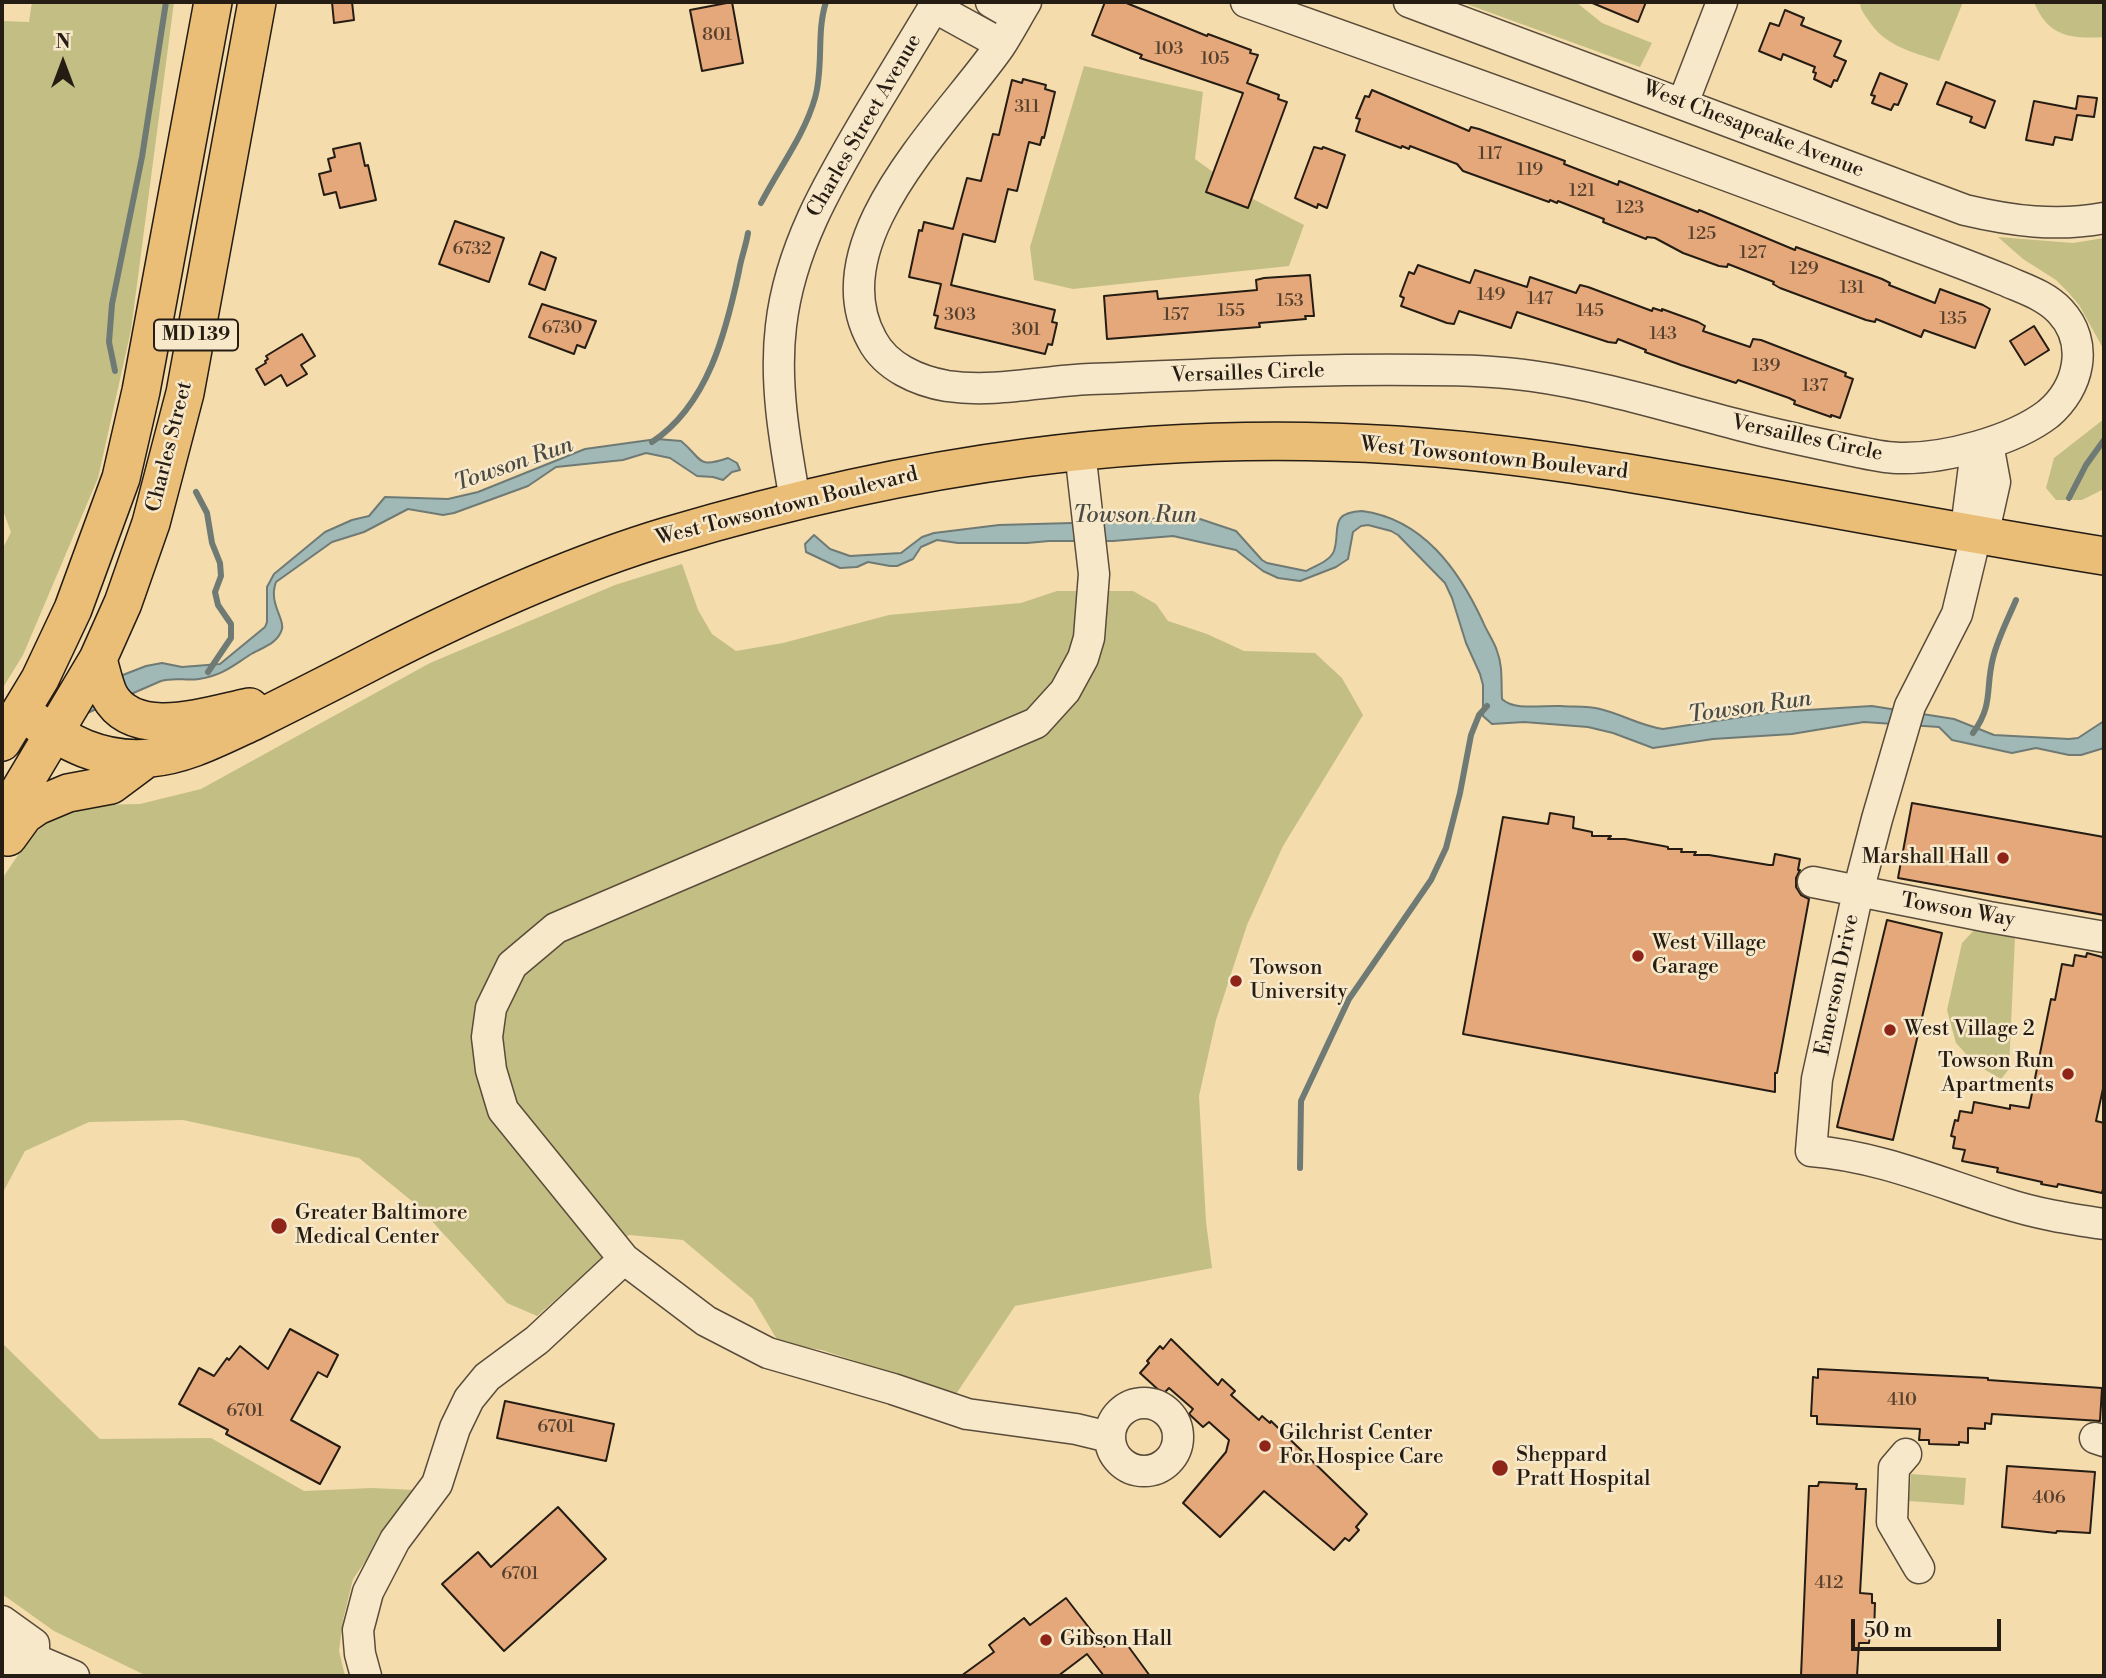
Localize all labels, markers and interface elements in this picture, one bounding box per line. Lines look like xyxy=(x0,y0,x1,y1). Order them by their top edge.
house number: 801 xyxy=(702,25,732,47)
north arrow xyxy=(28,28,98,98)
text: N xyxy=(55,30,71,54)
street label: Charles Street Avenue xyxy=(802,30,928,222)
house number: 103 xyxy=(1154,39,1184,61)
house number: 105 xyxy=(1200,49,1230,71)
street label: West Chesapeake Avenue xyxy=(1639,76,1867,184)
house number: 311 xyxy=(1014,97,1040,119)
house number: 117 xyxy=(1478,144,1502,166)
house number: 119 xyxy=(1517,160,1543,182)
house number: 121 xyxy=(1569,181,1595,203)
house number: 123 xyxy=(1616,198,1644,220)
house number: 125 xyxy=(1688,224,1716,246)
house number: 6732 xyxy=(452,239,492,261)
house number: 127 xyxy=(1739,243,1767,265)
house number: 129 xyxy=(1789,259,1819,281)
house number: 131 xyxy=(1839,278,1865,300)
house number: 149 xyxy=(1477,285,1505,307)
house number: 147 xyxy=(1527,289,1553,311)
house number: 153 xyxy=(1276,291,1304,313)
house number: 155 xyxy=(1217,301,1245,323)
house number: 145 xyxy=(1576,301,1604,323)
house number: 303 xyxy=(944,305,976,327)
house number: 157 xyxy=(1163,305,1189,327)
house number: 135 xyxy=(1939,309,1967,331)
house number: 6730 xyxy=(542,318,582,340)
road number: MD 139 xyxy=(154,320,238,350)
house number: 301 xyxy=(1011,320,1041,342)
house number: 143 xyxy=(1649,324,1677,346)
house number: 139 xyxy=(1752,356,1780,378)
street label: Versailles Circle xyxy=(1171,359,1325,389)
house number: 137 xyxy=(1802,376,1828,398)
street label: Charles Street xyxy=(142,379,198,515)
street label: Versailles Circle xyxy=(1729,411,1885,467)
water label: Towson Run xyxy=(451,432,577,498)
street label: West Towsontown Boulevard xyxy=(1359,432,1629,486)
street label: West Towsontown Boulevard xyxy=(653,462,921,552)
water label: Towson Run xyxy=(1073,502,1197,530)
water label: Towson Run xyxy=(1687,686,1813,730)
place label: Marshall Hall xyxy=(1862,845,1989,871)
marker: Marshall Hall xyxy=(1995,850,2011,866)
street label: Towson Way xyxy=(1899,889,2017,933)
street label: Emerson Drive xyxy=(1811,912,1865,1058)
place label: West Village Garage xyxy=(1652,931,1766,981)
marker: West Village Garage xyxy=(1630,948,1646,964)
place label: Towson University xyxy=(1250,956,1348,1006)
marker: Towson University xyxy=(1228,973,1244,989)
place label: West Village 2 xyxy=(1904,1017,2035,1043)
marker: West Village 2 xyxy=(1882,1022,1898,1038)
place label: Towson Run Apartments xyxy=(1938,1049,2054,1099)
marker: Towson Run Apartments xyxy=(2060,1066,2076,1082)
place label: Greater Baltimore Medical Center xyxy=(295,1201,468,1251)
marker: Greater Baltimore Medical Center xyxy=(269,1216,289,1236)
house number: 410 xyxy=(1887,1390,1917,1412)
house number: 6701 xyxy=(226,1401,264,1423)
house number: 6701 xyxy=(537,1417,575,1439)
place label: Gilchrist Center For Hospice Care xyxy=(1279,1421,1443,1471)
marker: Gilchrist Center For Hospice Care xyxy=(1257,1438,1273,1454)
place label: Sheppard Pratt Hospital xyxy=(1516,1443,1650,1493)
marker: Sheppard Pratt Hospital xyxy=(1490,1458,1510,1478)
house number: 406 xyxy=(2032,1488,2066,1510)
house number: 6701 xyxy=(501,1564,539,1586)
house number: 412 xyxy=(1814,1573,1844,1595)
scale bar xyxy=(1854,1604,2004,1648)
text: 50 m xyxy=(1864,1618,1912,1644)
place label: Gibson Hall xyxy=(1060,1627,1172,1653)
marker: Gibson Hall xyxy=(1038,1632,1054,1648)

